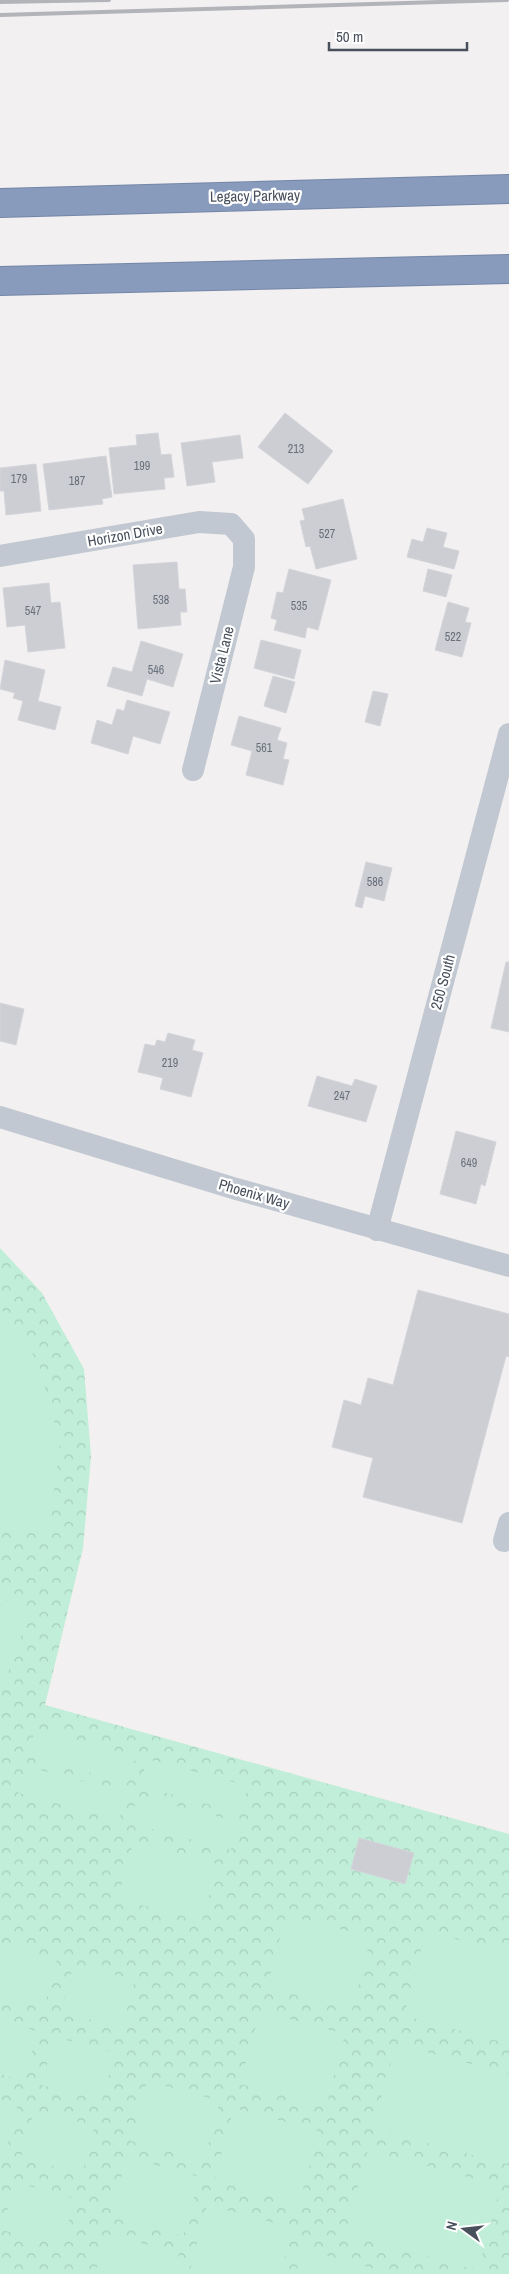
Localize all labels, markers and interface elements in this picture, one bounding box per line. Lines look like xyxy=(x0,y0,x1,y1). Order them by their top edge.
scale bar xyxy=(329,20,466,52)
text: 50 m xyxy=(336,26,363,47)
street label: Legacy Parkway xyxy=(210,184,301,207)
house number: 213 xyxy=(288,441,304,457)
house number: 199 xyxy=(134,458,150,474)
house number: 179 xyxy=(11,471,27,487)
house number: 187 xyxy=(69,473,86,489)
street label: Horizon Drive xyxy=(86,518,164,551)
house number: 527 xyxy=(319,526,336,542)
house number: 538 xyxy=(153,592,169,608)
house number: 535 xyxy=(291,598,308,614)
house number: 547 xyxy=(25,603,42,619)
street label: Vista Lane xyxy=(204,624,239,686)
house number: 522 xyxy=(445,629,461,645)
house number: 546 xyxy=(148,662,164,678)
house number: 561 xyxy=(256,740,273,756)
house number: 586 xyxy=(367,874,383,890)
street label: 250 South xyxy=(425,952,460,1012)
house number: 219 xyxy=(162,1055,178,1071)
house number: 247 xyxy=(334,1088,351,1104)
house number: 649 xyxy=(461,1155,477,1171)
street label: Phoenix Way xyxy=(216,1173,293,1214)
north arrow xyxy=(439,2204,489,2254)
text: N xyxy=(442,2219,461,2232)

